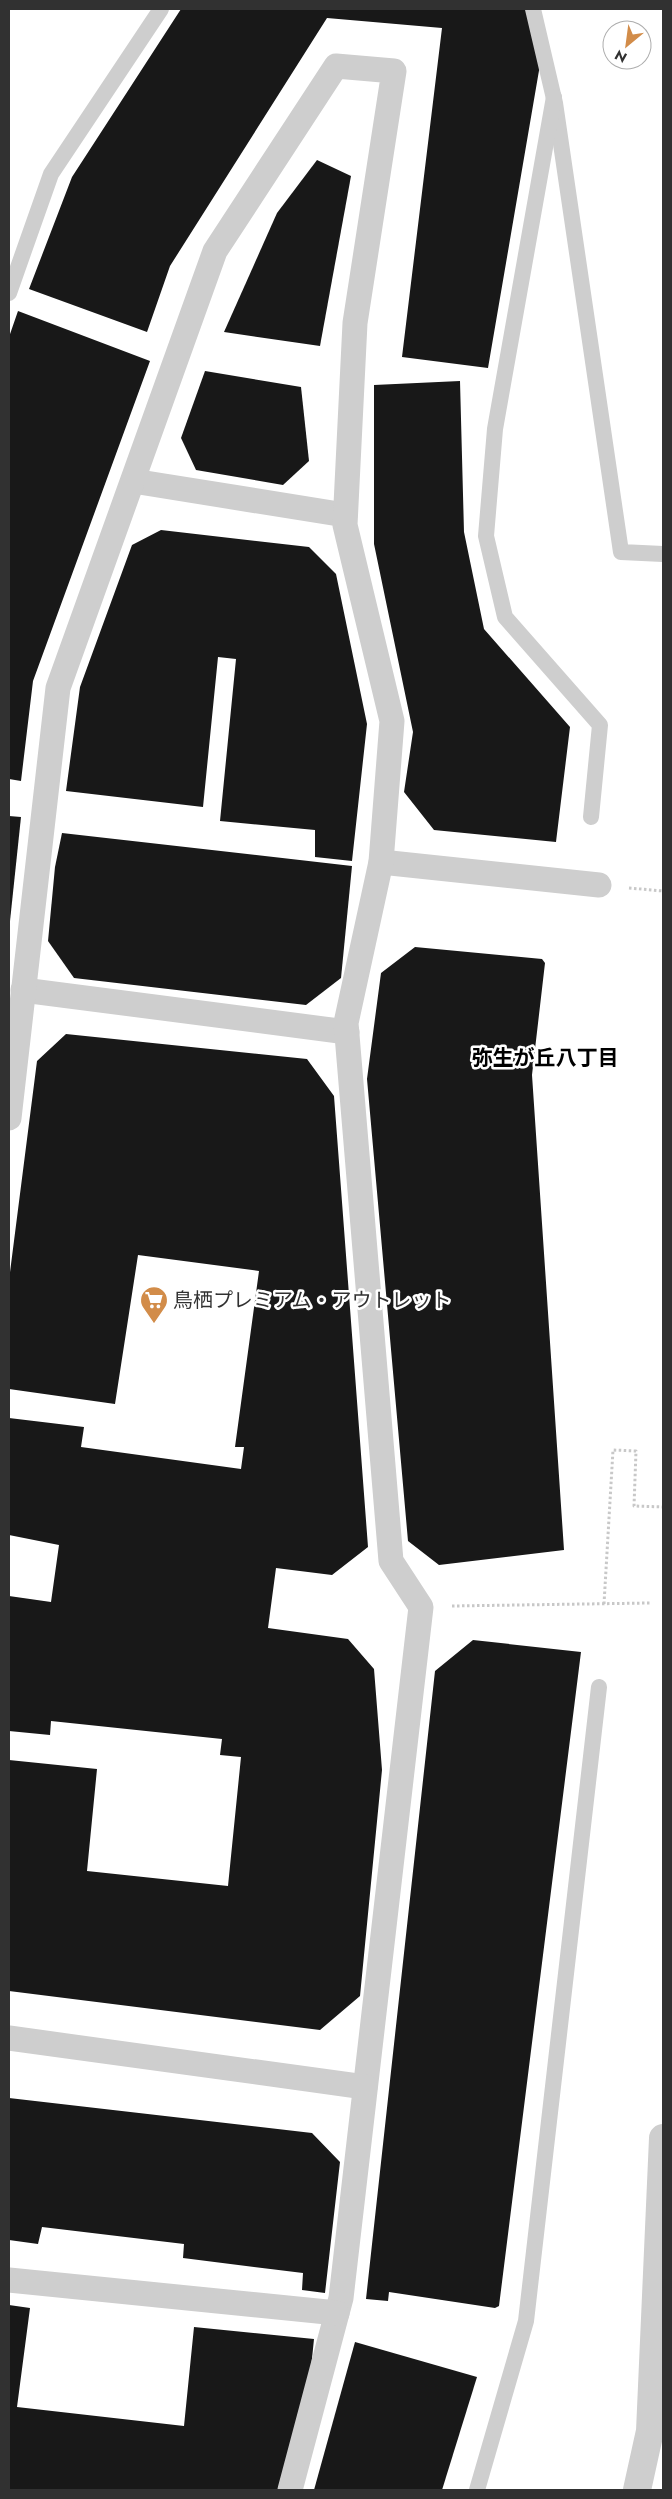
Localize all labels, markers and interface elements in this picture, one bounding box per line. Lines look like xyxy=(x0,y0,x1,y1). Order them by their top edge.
north arrow xyxy=(602,20,652,70)
text: N xyxy=(611,45,630,68)
district label: 弥生が丘八丁目 xyxy=(472,1043,619,1073)
supermarket icon: 鳥栖プレミアム・アウトレット xyxy=(139,1285,169,1324)
place label: 鳥栖プレミアム・アウトレット xyxy=(173,1286,452,1315)

